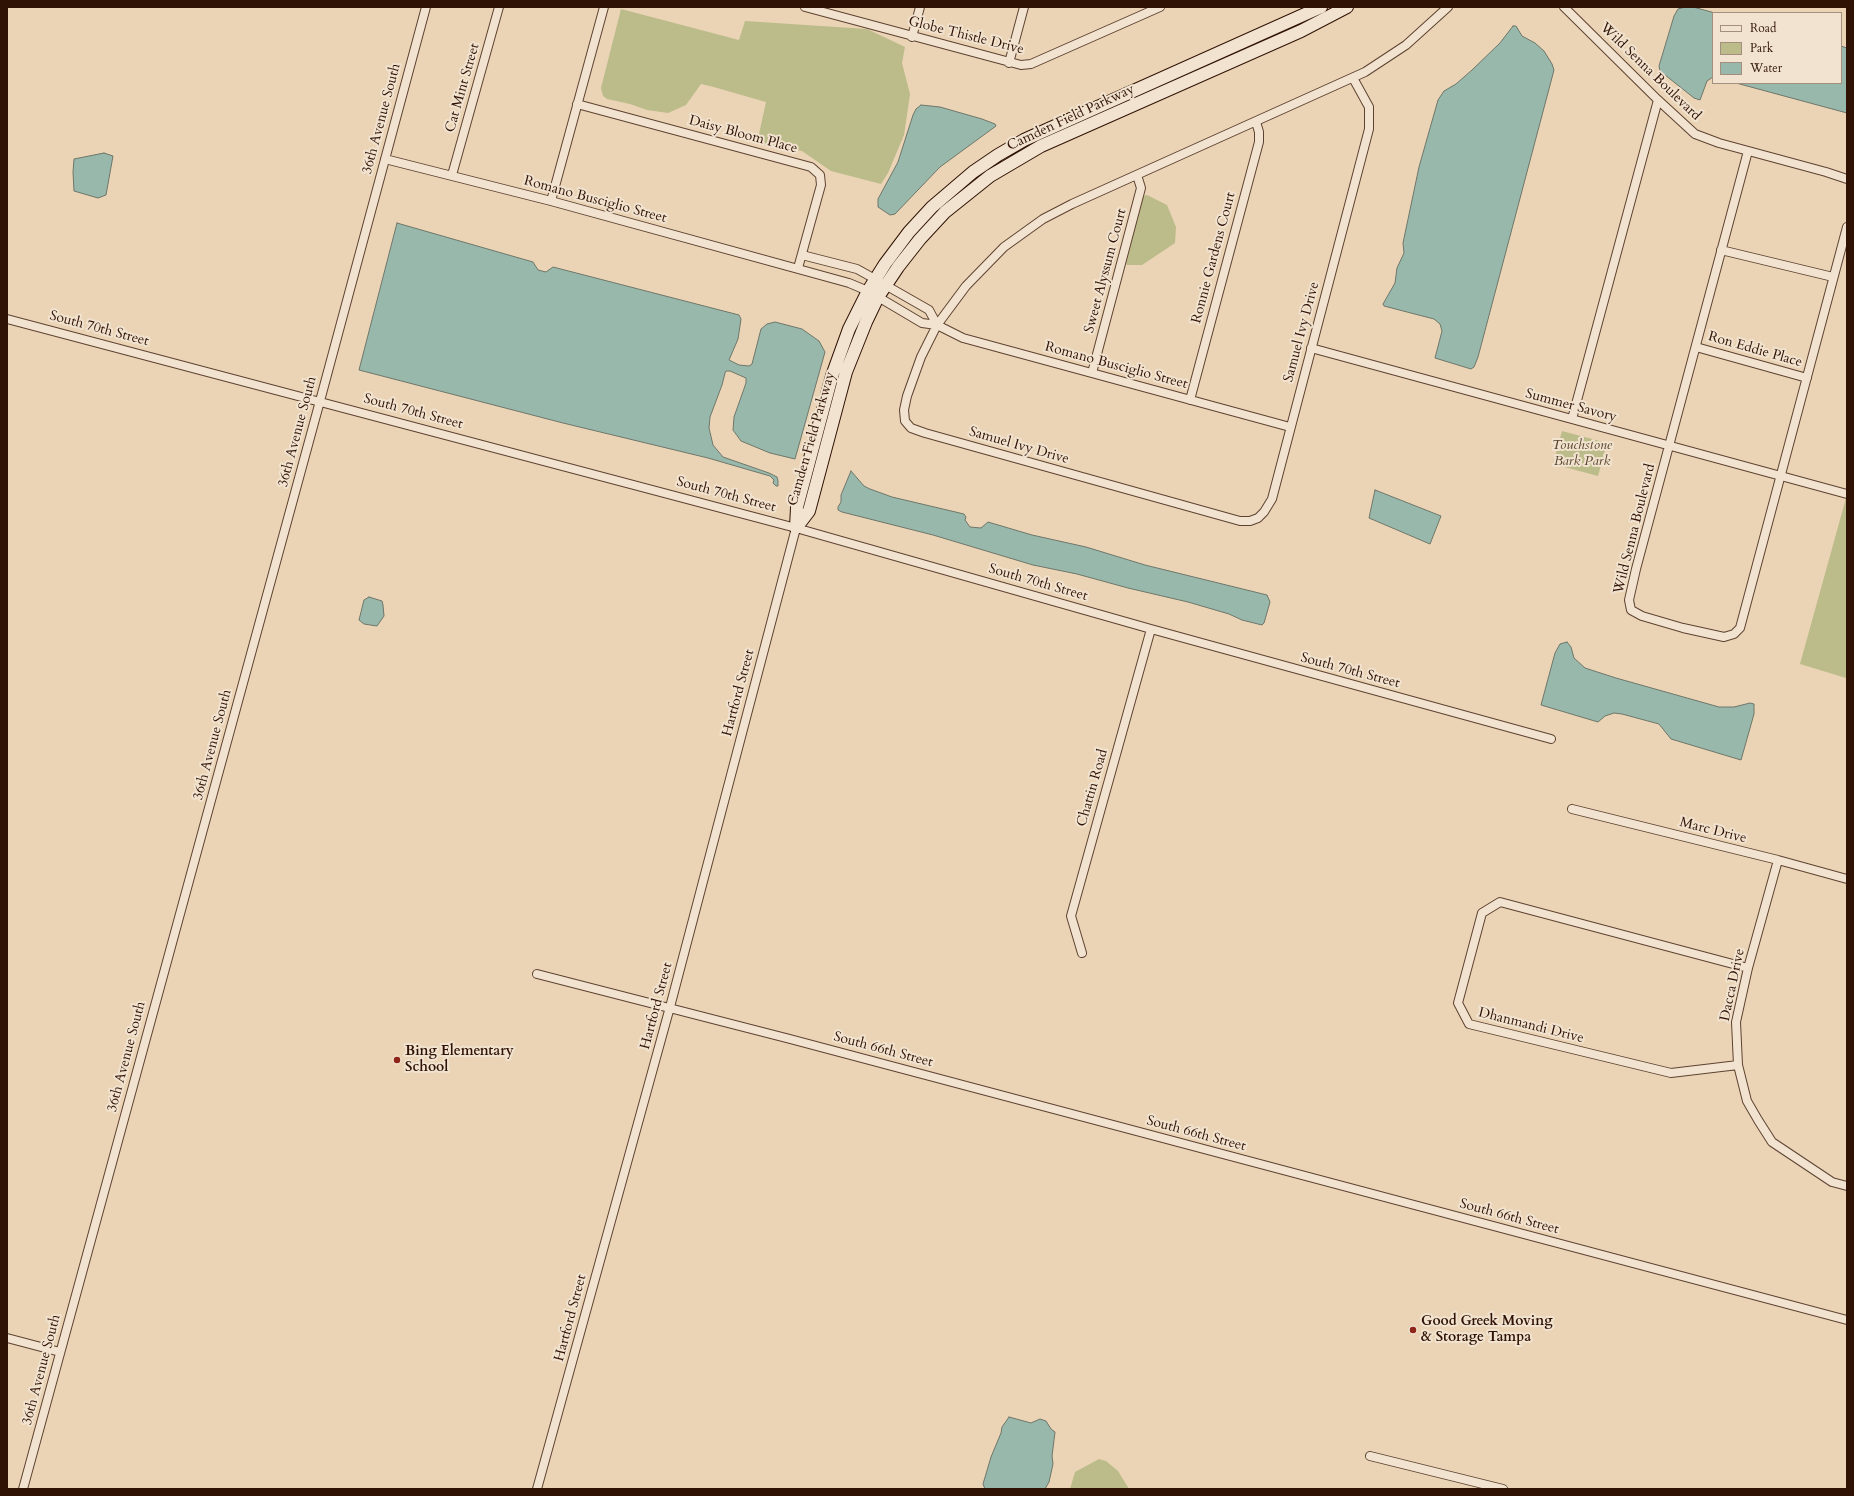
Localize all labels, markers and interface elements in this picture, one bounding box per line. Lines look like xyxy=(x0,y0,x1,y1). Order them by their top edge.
legend xyxy=(1712,12,1842,84)
street label: Globe Thistle Drive xyxy=(907,14,1025,58)
street label: Wild Senna Boulevard xyxy=(1596,20,1704,124)
text: Road xyxy=(1750,20,1776,36)
text: Park xyxy=(1750,40,1773,56)
street label: Cat Mint Street xyxy=(442,42,484,134)
text: Water xyxy=(1750,60,1782,76)
street label: 36th Avenue South xyxy=(359,62,405,176)
street label: Camden Field Parkway xyxy=(1005,81,1137,155)
street label: Daisy Bloom Place xyxy=(687,112,799,158)
street label: Romano Busciglio Street xyxy=(522,173,668,227)
street label: Ronnie Gardens Court xyxy=(1188,191,1240,325)
street label: Sweet Alyssum Court xyxy=(1081,207,1131,335)
street label: Samuel Ivy Drive xyxy=(1281,280,1323,384)
street label: South 70th Street xyxy=(48,308,150,350)
street label: Ron Eddie Place xyxy=(1706,329,1804,371)
street label: Romano Busciglio Street xyxy=(1043,339,1189,393)
street label: Camden Field Parkway xyxy=(785,370,839,508)
street label: 36th Avenue South xyxy=(275,375,321,489)
street label: Summer Savory xyxy=(1524,386,1618,426)
street label: South 70th Street xyxy=(362,391,464,433)
street label: Samuel Ivy Drive xyxy=(967,424,1071,468)
park label: Touchstone Bark Park xyxy=(1552,438,1612,470)
street label: Wild Senna Boulevard xyxy=(1611,462,1659,596)
street label: South 70th Street xyxy=(675,474,777,516)
street label: South 70th Street xyxy=(987,561,1089,605)
street label: Hartford Street xyxy=(719,648,759,738)
street label: South 70th Street xyxy=(1299,650,1401,692)
street label: 36th Avenue South xyxy=(190,688,236,802)
street label: Chattin Road xyxy=(1074,747,1112,829)
street label: Marc Drive xyxy=(1678,815,1748,847)
street label: Dacca Drive xyxy=(1717,947,1749,1023)
street label: Hartford Street xyxy=(637,961,677,1051)
street label: 36th Avenue South xyxy=(104,1000,150,1114)
street label: Dhanmandi Drive xyxy=(1477,1005,1585,1047)
street label: South 66th Street xyxy=(832,1029,934,1071)
place label: Bing Elementary School xyxy=(405,1044,514,1076)
marker: Bing Elementary School xyxy=(392,1055,402,1065)
street label: South 66th Street xyxy=(1145,1113,1247,1155)
street label: South 66th Street xyxy=(1458,1196,1560,1238)
street label: Hartford Street xyxy=(551,1273,591,1363)
street label: 36th Avenue South xyxy=(19,1313,65,1427)
place label: Good Greek Moving & Storage Tampa xyxy=(1421,1314,1553,1346)
marker: Good Greek Moving & Storage Tampa xyxy=(1408,1325,1418,1335)

